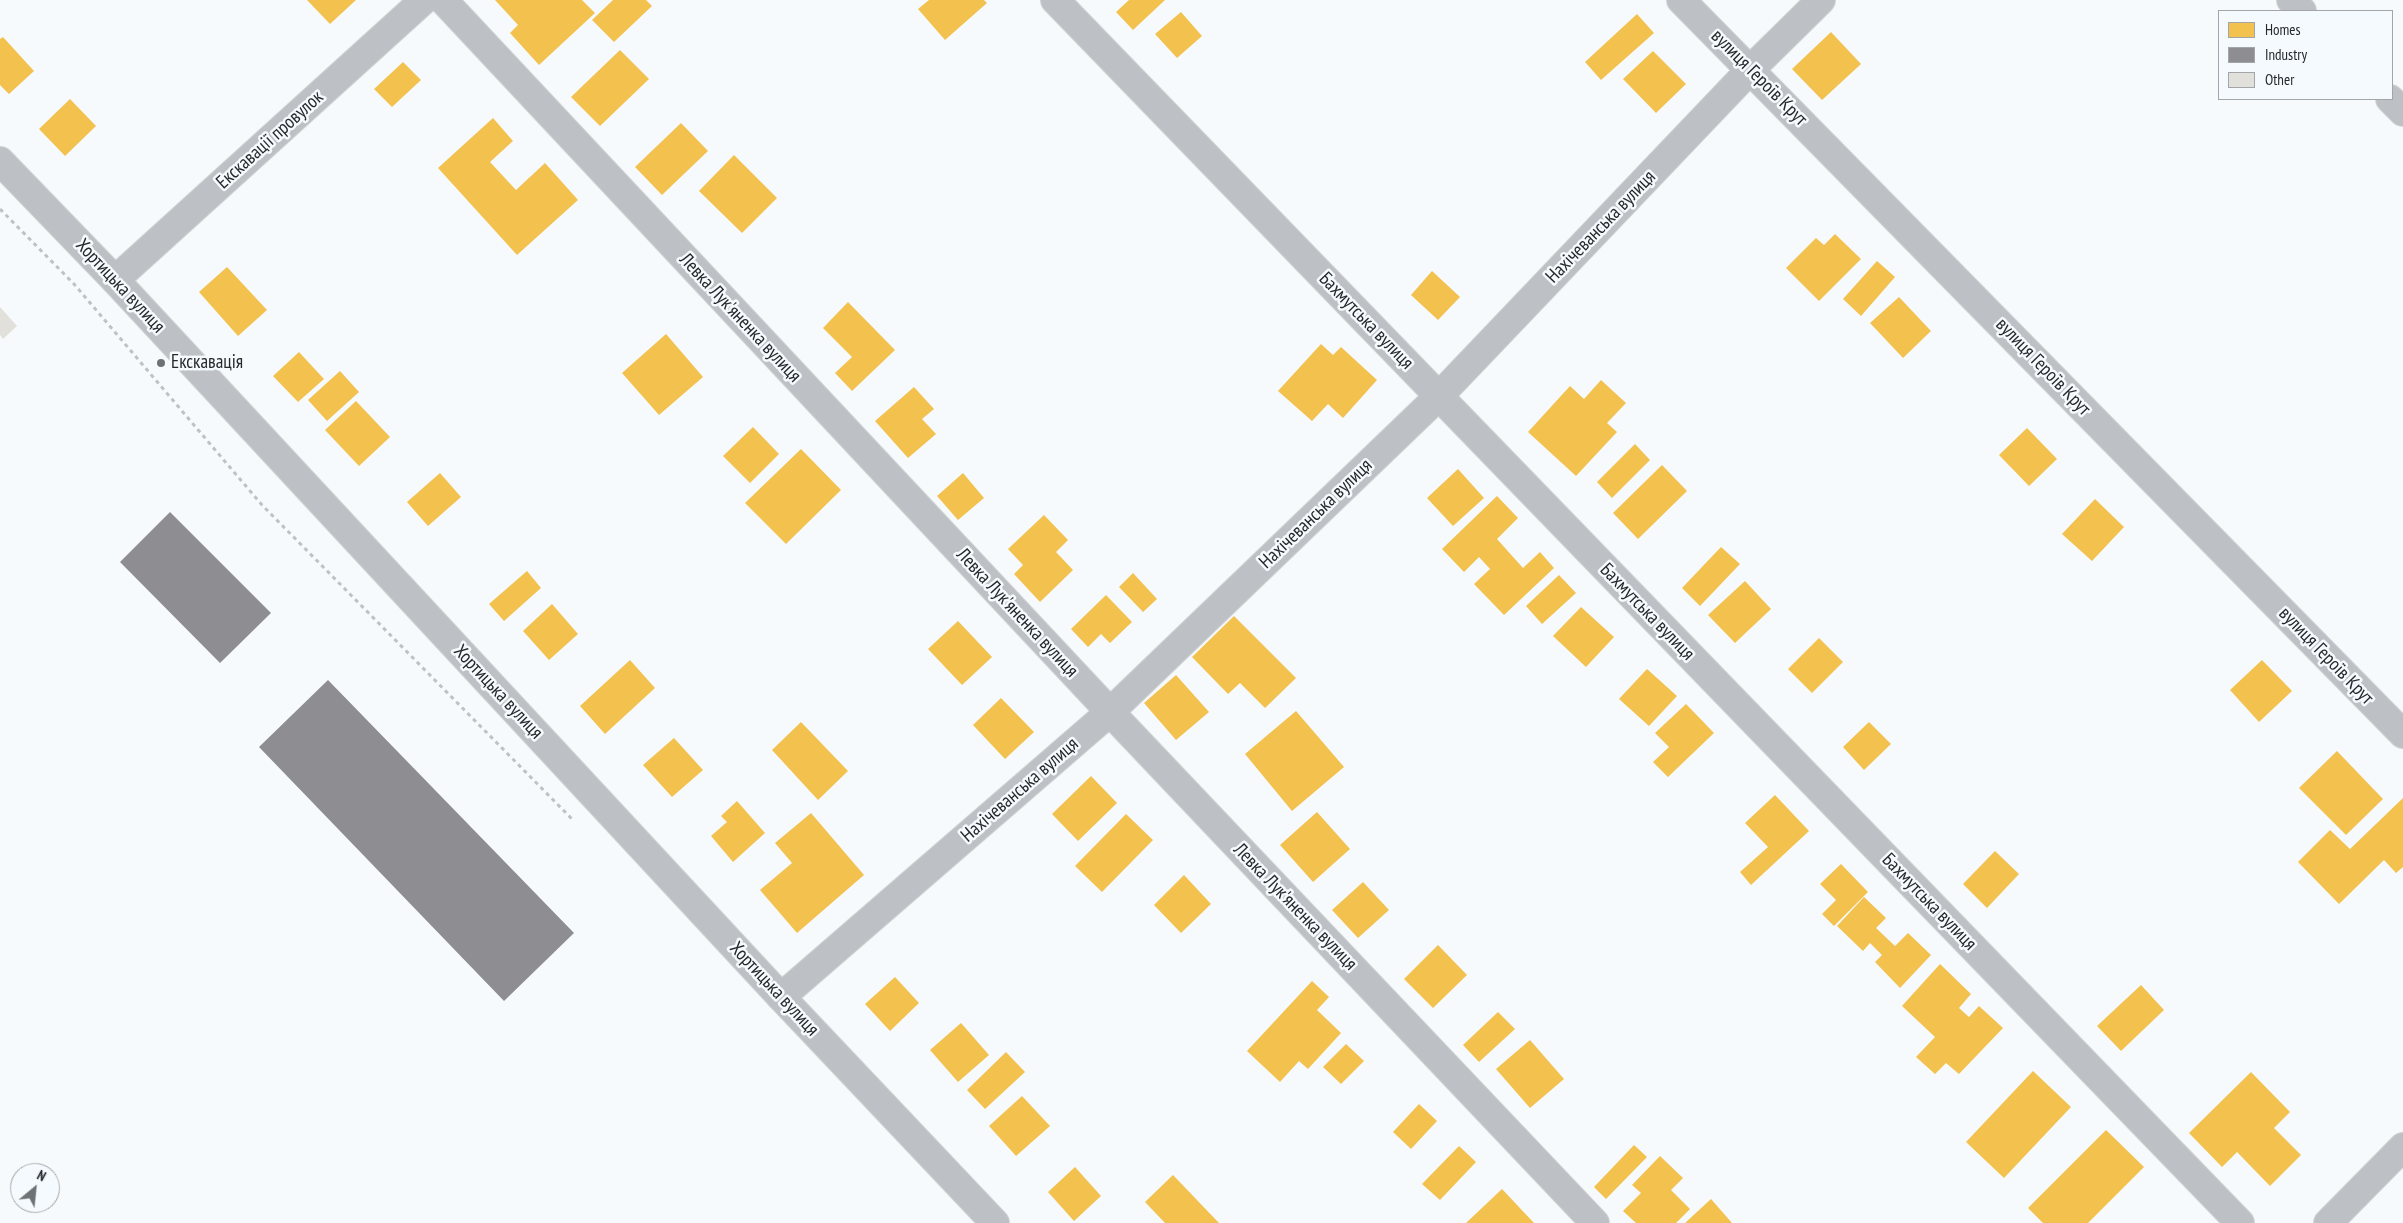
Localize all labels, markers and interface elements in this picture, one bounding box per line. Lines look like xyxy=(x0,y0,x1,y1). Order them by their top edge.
legend xyxy=(2218,10,2393,100)
text: Homes xyxy=(2265,20,2301,39)
street label: вулиця Героїв Крут xyxy=(1706,25,1812,131)
text: Industry xyxy=(2265,45,2307,64)
text: Other xyxy=(2265,70,2294,89)
street label: Екскавації провулок xyxy=(212,86,328,194)
street label: Нахічеванська вулиця xyxy=(1541,166,1661,288)
street label: Хортицька вулиця xyxy=(71,234,169,338)
street label: Левка Лук'яненка вулиця xyxy=(674,249,806,387)
street label: Бахмутська вулиця xyxy=(1314,268,1418,374)
street label: вулиця Героїв Крут xyxy=(1991,314,2095,420)
place label: Екскавація xyxy=(171,352,243,374)
marker: Екскавація xyxy=(155,357,167,369)
street label: Нахічеванська вулиця xyxy=(1255,454,1377,574)
street label: Левка Лук'яненка вулиця xyxy=(951,544,1083,682)
street label: Бахмутська вулиця xyxy=(1595,559,1699,665)
street label: вулиця Героїв Крут xyxy=(2274,603,2378,709)
street label: Хортицька вулиця xyxy=(449,640,547,744)
street label: Нахічеванська вулиця xyxy=(957,733,1083,847)
street label: Левка Лук'яненка вулиця xyxy=(1228,839,1362,975)
street label: Бахмутська вулиця xyxy=(1877,849,1981,955)
street label: Хортицька вулиця xyxy=(725,937,823,1041)
north arrow xyxy=(10,1163,60,1213)
text: N xyxy=(34,1166,49,1185)

